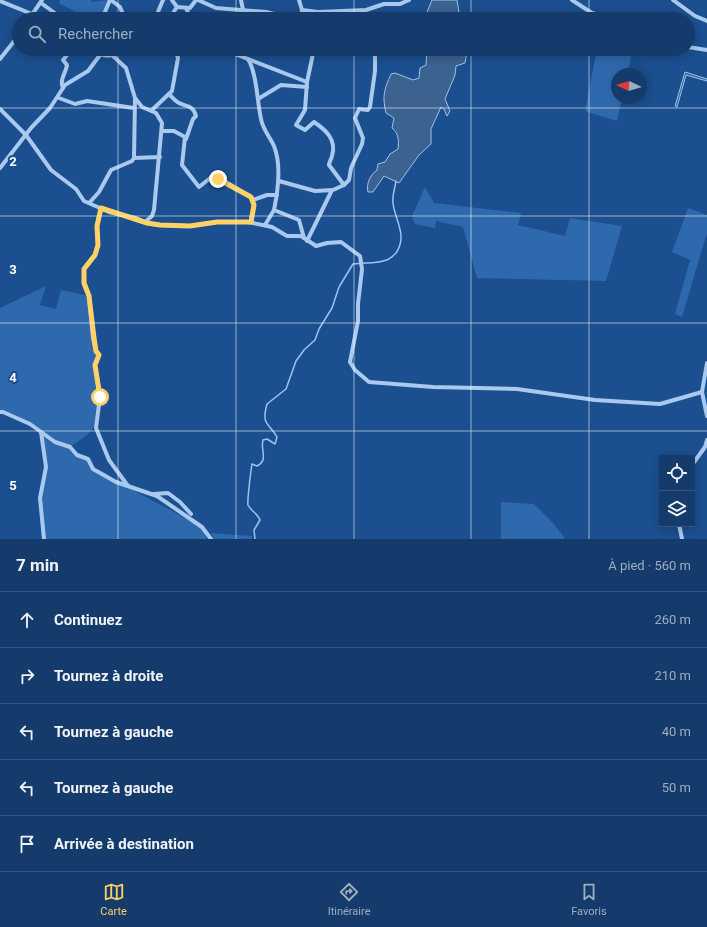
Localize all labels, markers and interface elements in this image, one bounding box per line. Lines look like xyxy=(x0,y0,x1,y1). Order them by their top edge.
search box xyxy=(12,12,695,56)
icon: search xyxy=(26,23,48,45)
text: Rechercher xyxy=(58,25,133,43)
north arrow xyxy=(611,68,647,104)
text: 2 xyxy=(9,154,17,169)
route end xyxy=(209,170,227,188)
text: 3 xyxy=(9,262,17,277)
text: 4 xyxy=(9,370,17,385)
route start xyxy=(91,388,109,406)
map controls xyxy=(659,455,695,527)
button: locate xyxy=(659,455,695,491)
text: 5 xyxy=(9,478,17,493)
button: layers xyxy=(659,491,695,527)
text: 7 min xyxy=(16,555,59,575)
text: À pied · 560 m xyxy=(608,558,691,573)
icon: ahead xyxy=(16,609,38,631)
text: Continuez xyxy=(54,611,122,629)
text: 260 m xyxy=(654,612,691,627)
icon: right xyxy=(16,665,38,687)
text: Tournez à droite xyxy=(54,667,163,685)
text: 210 m xyxy=(654,668,691,683)
icon: left xyxy=(16,721,38,743)
text: Tournez à gauche xyxy=(54,723,173,741)
text: 40 m xyxy=(662,724,691,739)
icon: left xyxy=(16,777,38,799)
text: Tournez à gauche xyxy=(54,779,173,797)
text: 50 m xyxy=(662,780,691,795)
icon: arrive xyxy=(16,833,38,855)
text: Arrivée à destination xyxy=(54,835,194,853)
tab: Carte xyxy=(100,881,127,918)
tab: Itinéraire xyxy=(328,881,370,918)
tab: Favoris xyxy=(571,881,607,918)

